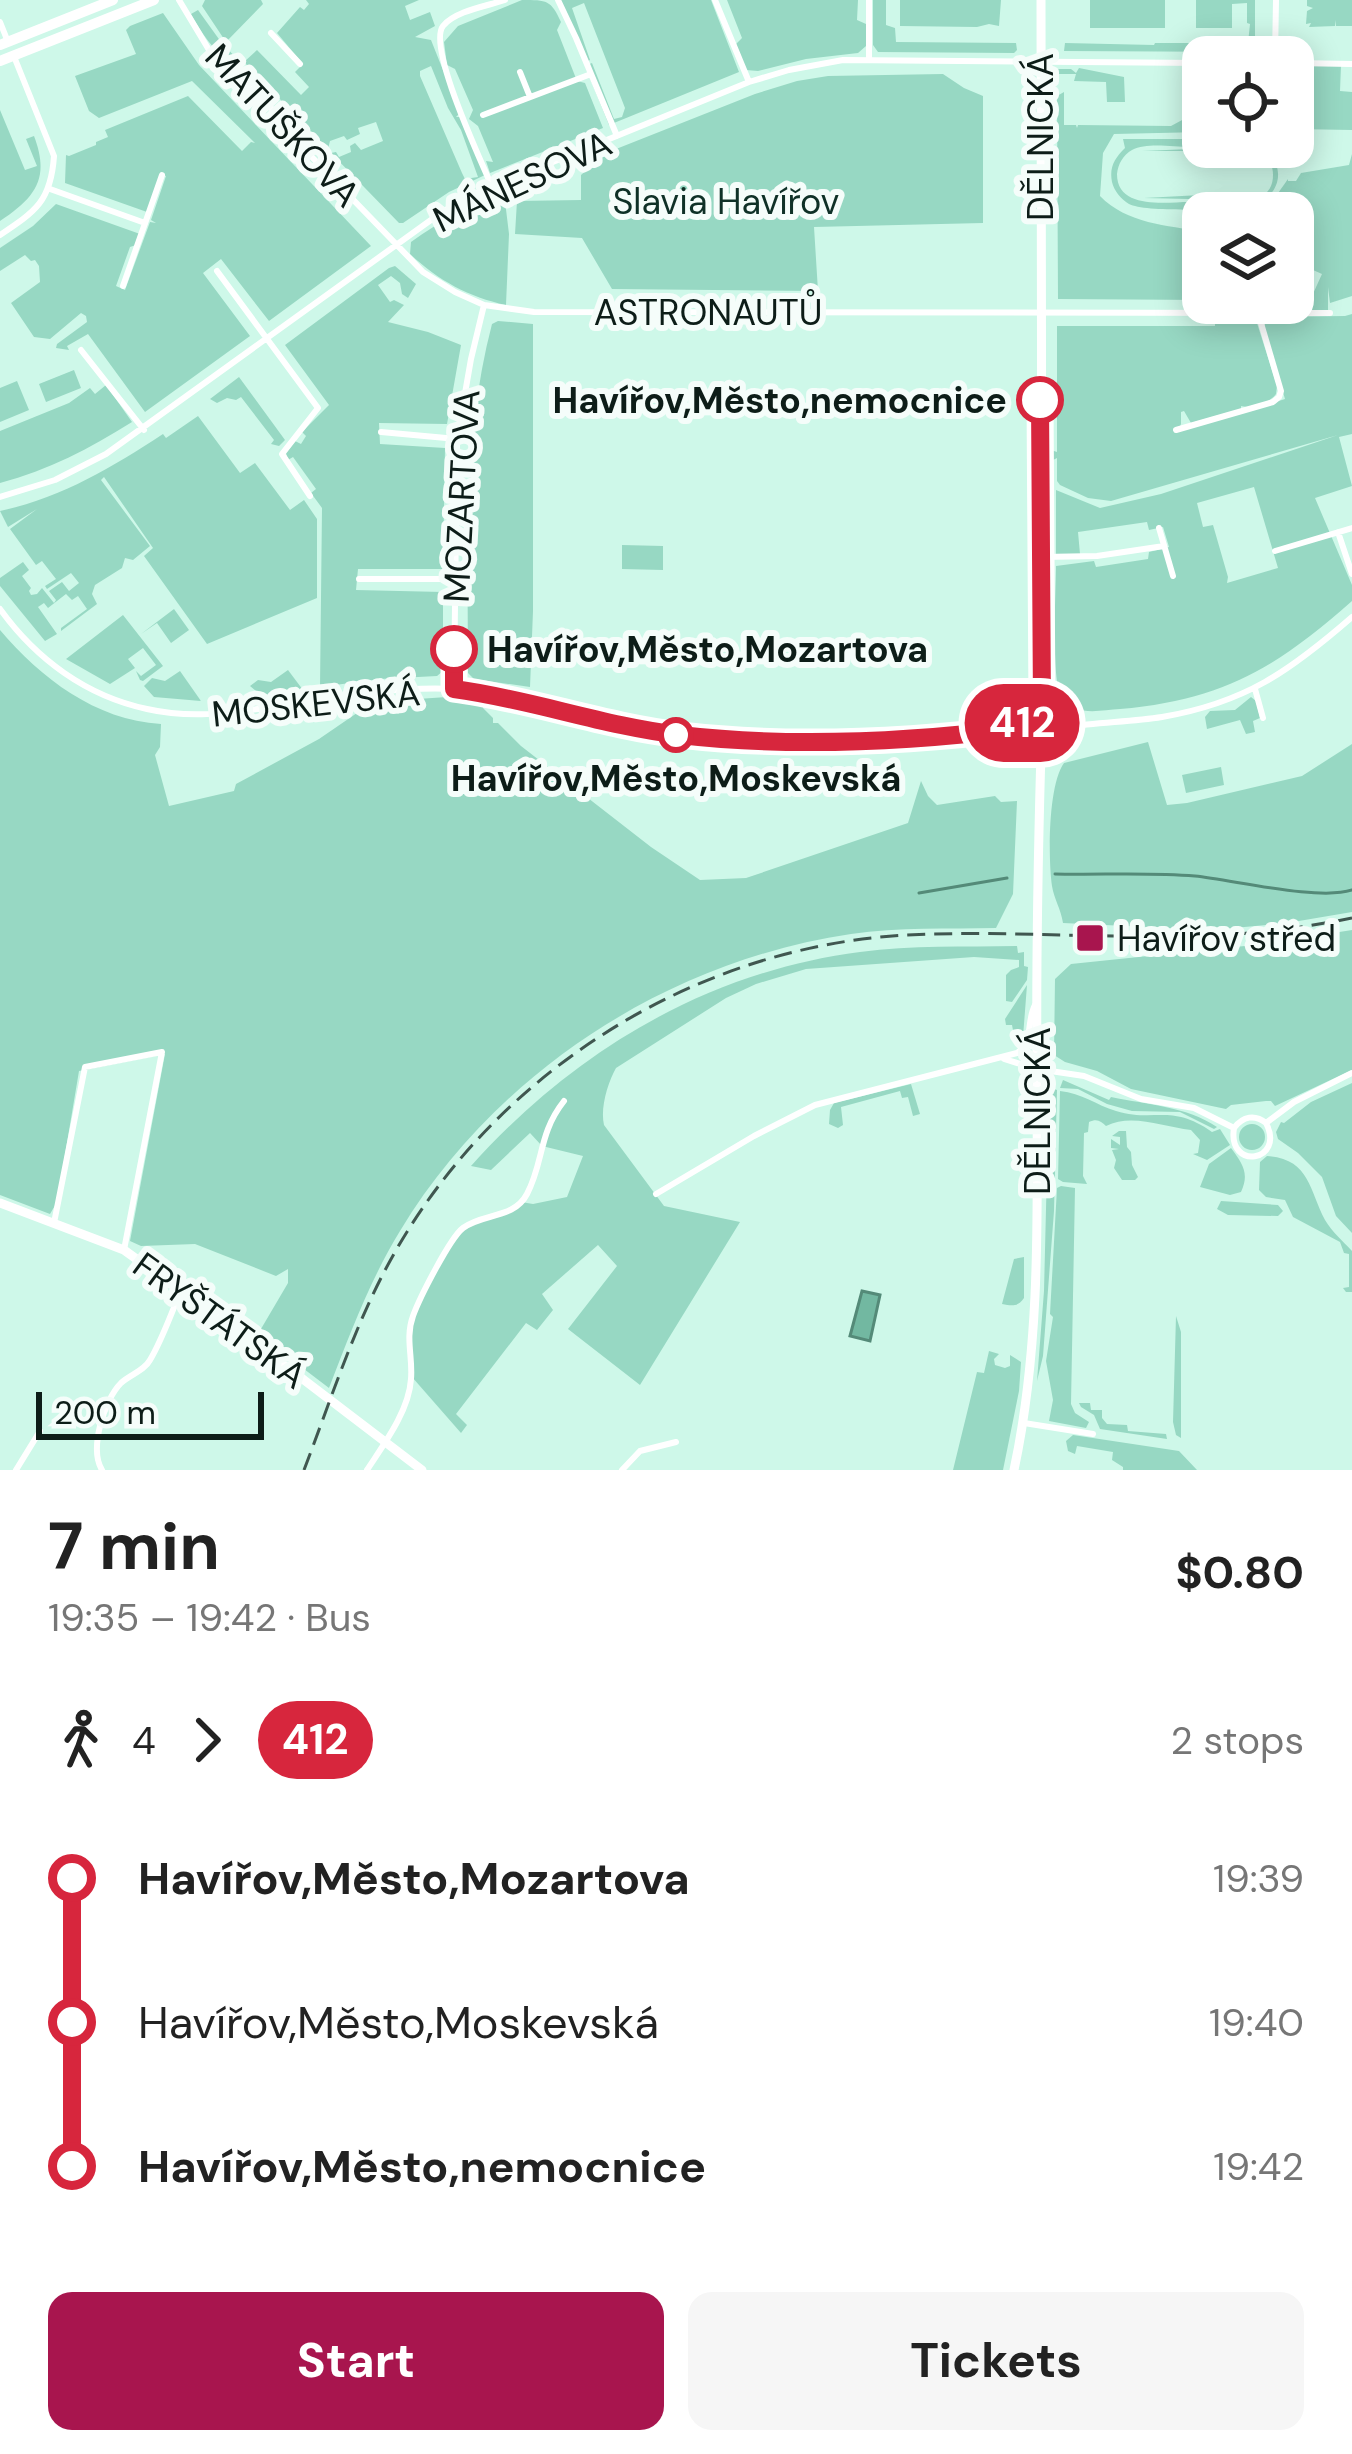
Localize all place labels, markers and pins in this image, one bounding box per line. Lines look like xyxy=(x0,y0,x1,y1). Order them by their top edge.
place label: Havířov,Město,nemocnice xyxy=(553,377,1007,424)
marker: Havířov,Město,nemocnice xyxy=(1018,378,1062,422)
place label: Havířov,Město,Mozartova xyxy=(487,626,928,673)
marker: Havířov,Město,Mozartova xyxy=(432,627,476,671)
marker: Havířov,Město,Moskevská xyxy=(660,719,692,751)
place label: Havířov,Město,Moskevská xyxy=(451,755,901,802)
place label: Havířov střed xyxy=(1117,915,1336,962)
marker: Havířov střed xyxy=(1074,922,1106,954)

